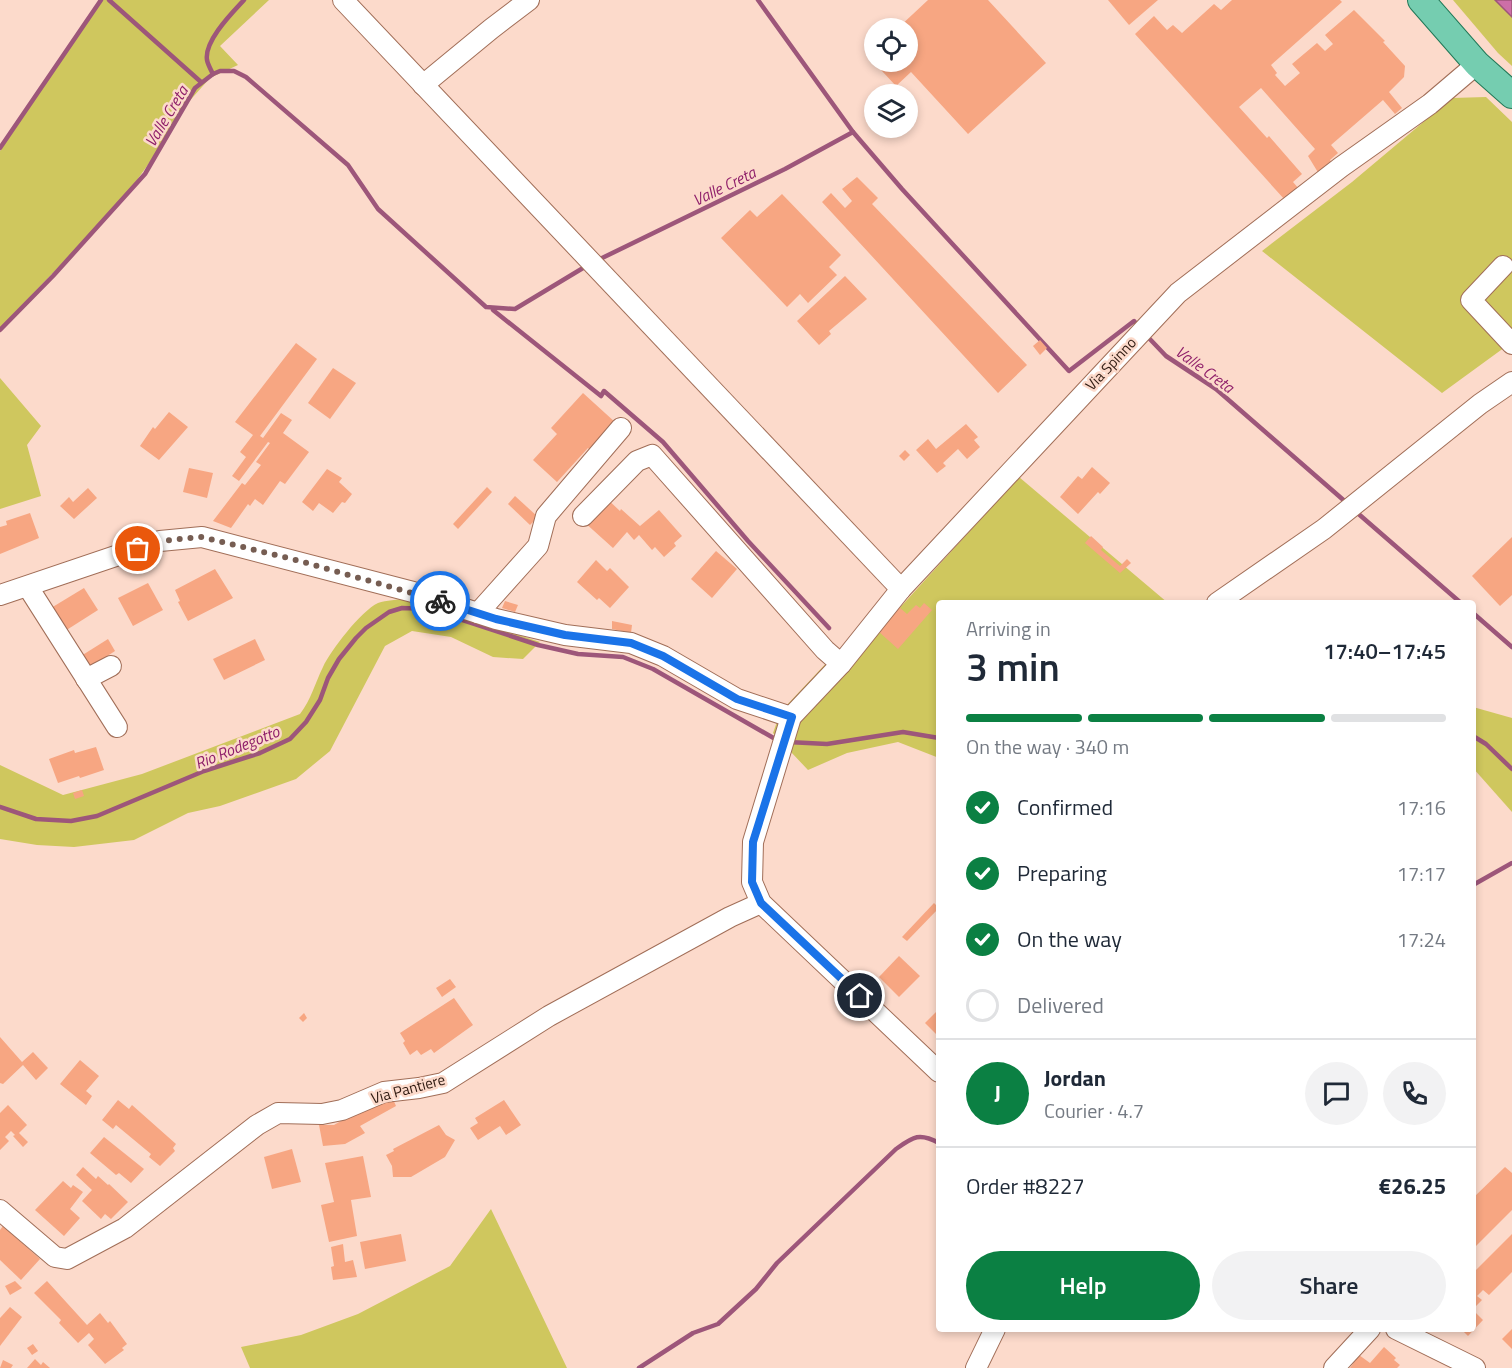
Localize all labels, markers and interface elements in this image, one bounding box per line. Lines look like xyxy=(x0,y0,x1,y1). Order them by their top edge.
map controls xyxy=(864,18,918,138)
button: locate xyxy=(864,18,918,72)
water label: Valle Creta xyxy=(138,80,194,151)
button: layers xyxy=(864,84,918,138)
water label: Valle Creta xyxy=(688,160,760,212)
street label: Via Spinno xyxy=(1080,332,1142,396)
water label: Valle Creta xyxy=(1171,339,1240,399)
pin xyxy=(112,523,163,574)
icon: bag xyxy=(121,532,154,565)
courier xyxy=(410,571,470,631)
icon: bike xyxy=(424,585,457,618)
text: Arriving in xyxy=(966,613,1051,644)
text: 17:40–17:45 xyxy=(1323,634,1446,668)
text: 3 min xyxy=(966,637,1060,696)
water label: Rio Rodegotto xyxy=(191,719,284,775)
text: On the way · 340 m xyxy=(966,731,1129,762)
text: Confirmed xyxy=(1017,790,1113,824)
icon: check xyxy=(966,791,999,824)
text: 17:16 xyxy=(1397,792,1446,823)
text: Preparing xyxy=(1017,856,1107,890)
icon: check xyxy=(966,857,999,890)
text: 17:17 xyxy=(1397,858,1446,889)
text: On the way xyxy=(1017,922,1122,956)
icon: check xyxy=(966,923,999,956)
text: 17:24 xyxy=(1397,924,1446,955)
pin xyxy=(834,970,885,1021)
icon: home xyxy=(843,979,876,1012)
text: Delivered xyxy=(1017,988,1104,1022)
text: Jordan xyxy=(1044,1061,1106,1095)
button: chat xyxy=(1305,1062,1368,1125)
button: phone xyxy=(1383,1062,1446,1125)
street label: Via Pantiere xyxy=(368,1068,448,1109)
text: J xyxy=(994,1076,1001,1110)
text: Courier · 4.7 xyxy=(1044,1095,1144,1126)
text: Order #8227 xyxy=(966,1169,1085,1203)
text: €26.25 xyxy=(1379,1169,1446,1203)
button: Help xyxy=(966,1251,1200,1320)
button: Share xyxy=(1212,1251,1446,1320)

